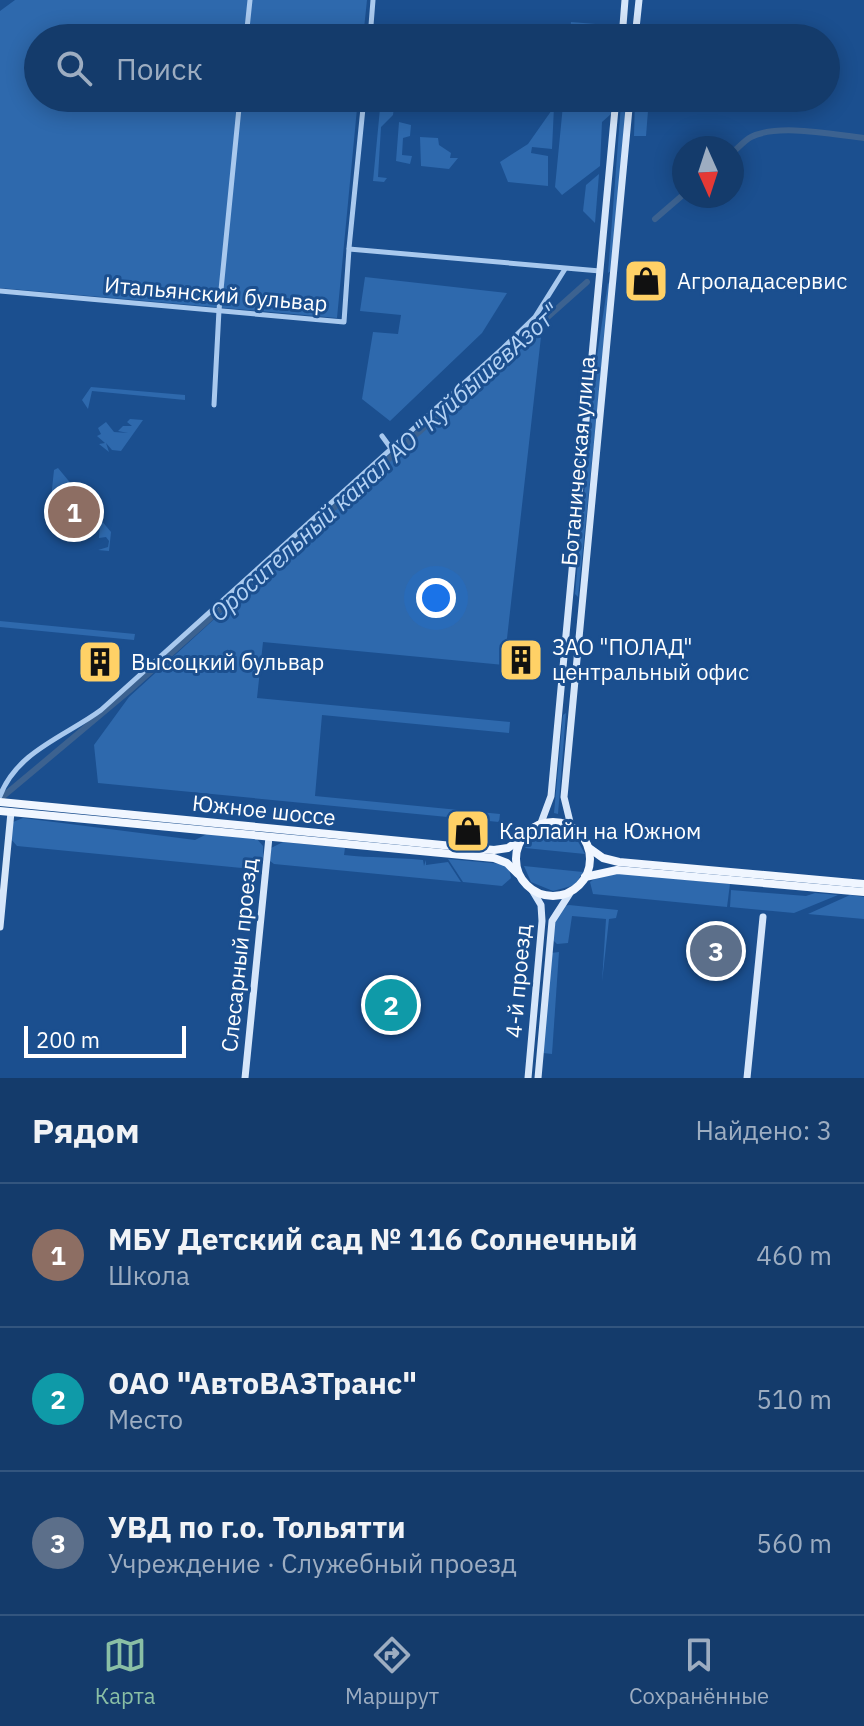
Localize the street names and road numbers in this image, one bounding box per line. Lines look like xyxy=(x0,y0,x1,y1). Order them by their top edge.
street label: Итальянский бульвар xyxy=(103,269,329,318)
street label: Ботаническая улица xyxy=(554,355,601,567)
street label: Южное шоссе xyxy=(191,788,337,831)
street label: Слесарный проезд xyxy=(214,857,263,1053)
street label: 4-й проезд xyxy=(498,923,537,1039)

